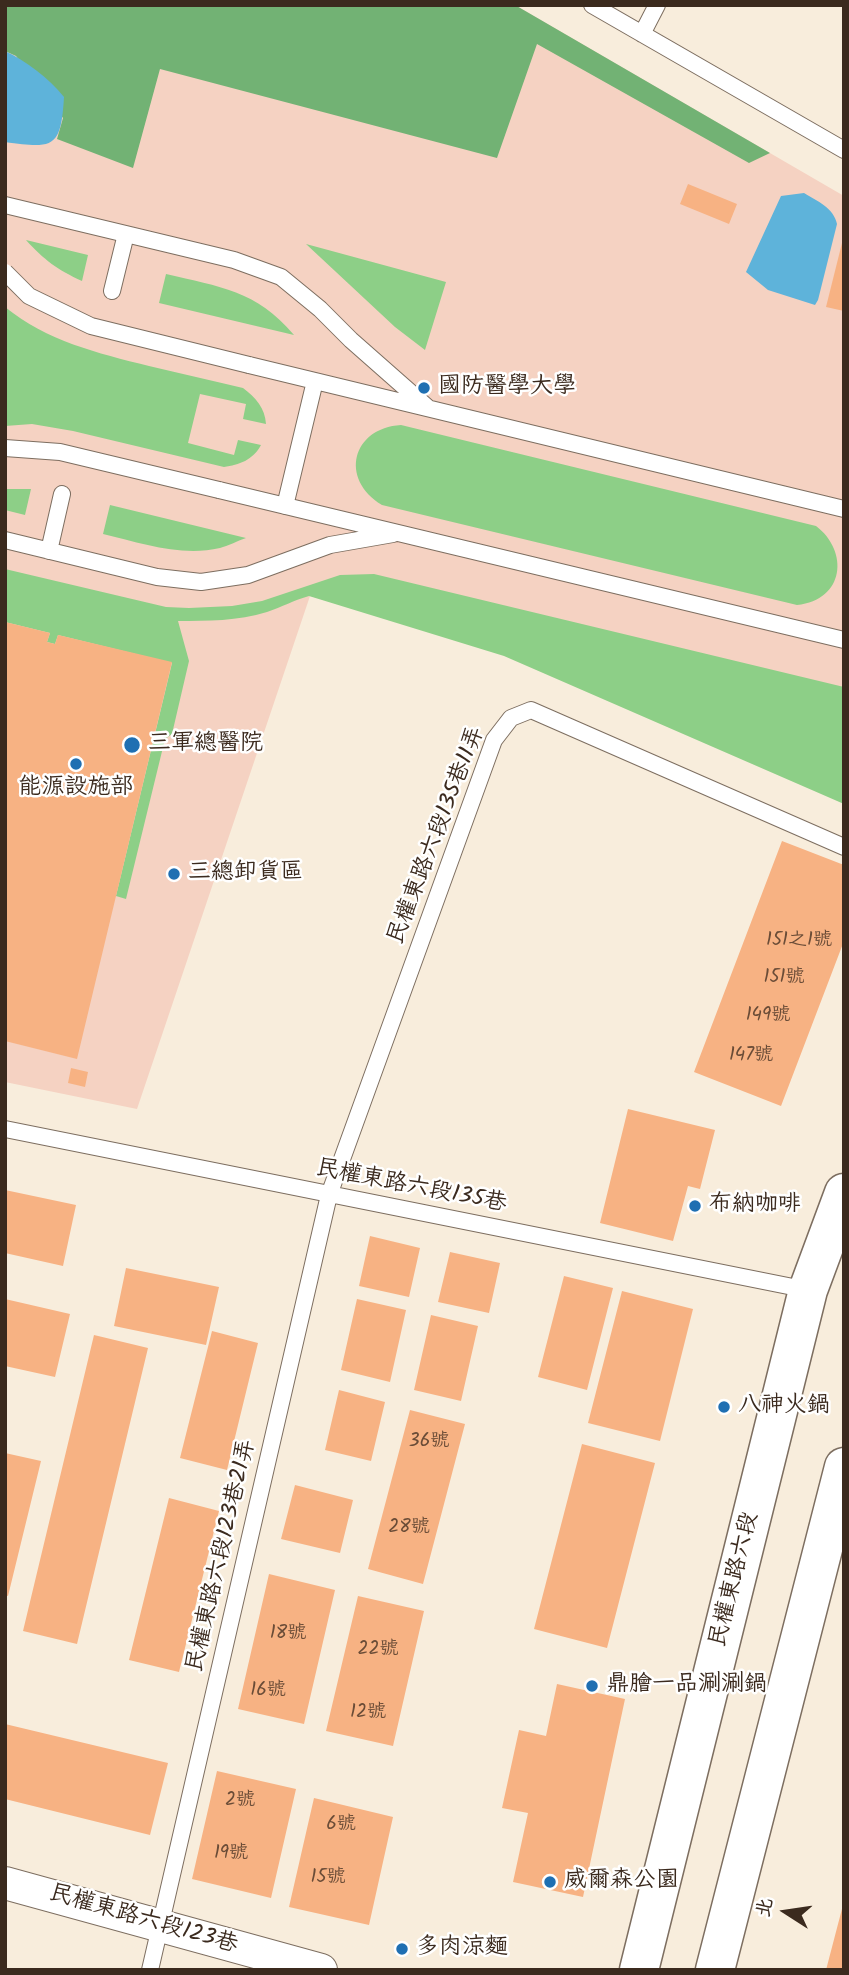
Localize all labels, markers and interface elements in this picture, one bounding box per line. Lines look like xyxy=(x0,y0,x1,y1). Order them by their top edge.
place label: 國防醫學大學 xyxy=(438,374,576,402)
marker: 國防醫學大學 xyxy=(416,380,432,396)
street label: 民權東路六段135巷11弄 xyxy=(384,723,492,949)
place label: 三軍總醫院 xyxy=(148,731,263,759)
marker: 三軍總醫院 xyxy=(122,735,142,755)
marker: 能源設施部 xyxy=(68,756,84,772)
place label: 能源設施部 xyxy=(19,775,133,803)
place label: 三總卸貨區 xyxy=(188,860,303,888)
marker: 三總卸貨區 xyxy=(166,866,182,882)
house number: 151之1號 xyxy=(766,931,832,953)
house number: 151號 xyxy=(763,968,805,990)
house number: 149號 xyxy=(746,1006,790,1028)
house number: 147號 xyxy=(729,1046,773,1068)
street label: 民權東路六段135巷 xyxy=(313,1156,509,1220)
place label: 布納咖啡 xyxy=(709,1192,801,1220)
marker: 布納咖啡 xyxy=(687,1198,703,1214)
place label: 八神火鍋 xyxy=(738,1393,830,1421)
marker: 八神火鍋 xyxy=(716,1399,732,1415)
house number: 36號 xyxy=(409,1432,449,1454)
street label: 民權東路六段123巷21弄 xyxy=(183,1437,263,1675)
street label: 民權東路六段 xyxy=(706,1510,766,1650)
house number: 28號 xyxy=(388,1518,430,1540)
house number: 18號 xyxy=(270,1624,306,1646)
house number: 22號 xyxy=(357,1640,399,1662)
place label: 鼎膾一品涮涮鍋 xyxy=(606,1672,767,1700)
marker: 鼎膾一品涮涮鍋 xyxy=(584,1678,600,1694)
house number: 16號 xyxy=(250,1681,286,1703)
house number: 12號 xyxy=(350,1703,386,1725)
house number: 2號 xyxy=(225,1791,255,1813)
house number: 6號 xyxy=(326,1815,356,1837)
house number: 19號 xyxy=(214,1844,248,1866)
house number: 15號 xyxy=(310,1868,346,1890)
place label: 威爾森公園 xyxy=(564,1868,679,1896)
marker: 威爾森公園 xyxy=(542,1874,558,1890)
north arrow xyxy=(751,1877,821,1947)
street label: 民權東路六段123巷 xyxy=(46,1881,240,1961)
text: 北 xyxy=(749,1895,782,1920)
place label: 多肉涼麵 xyxy=(416,1935,508,1963)
marker: 多肉涼麵 xyxy=(394,1941,410,1957)

